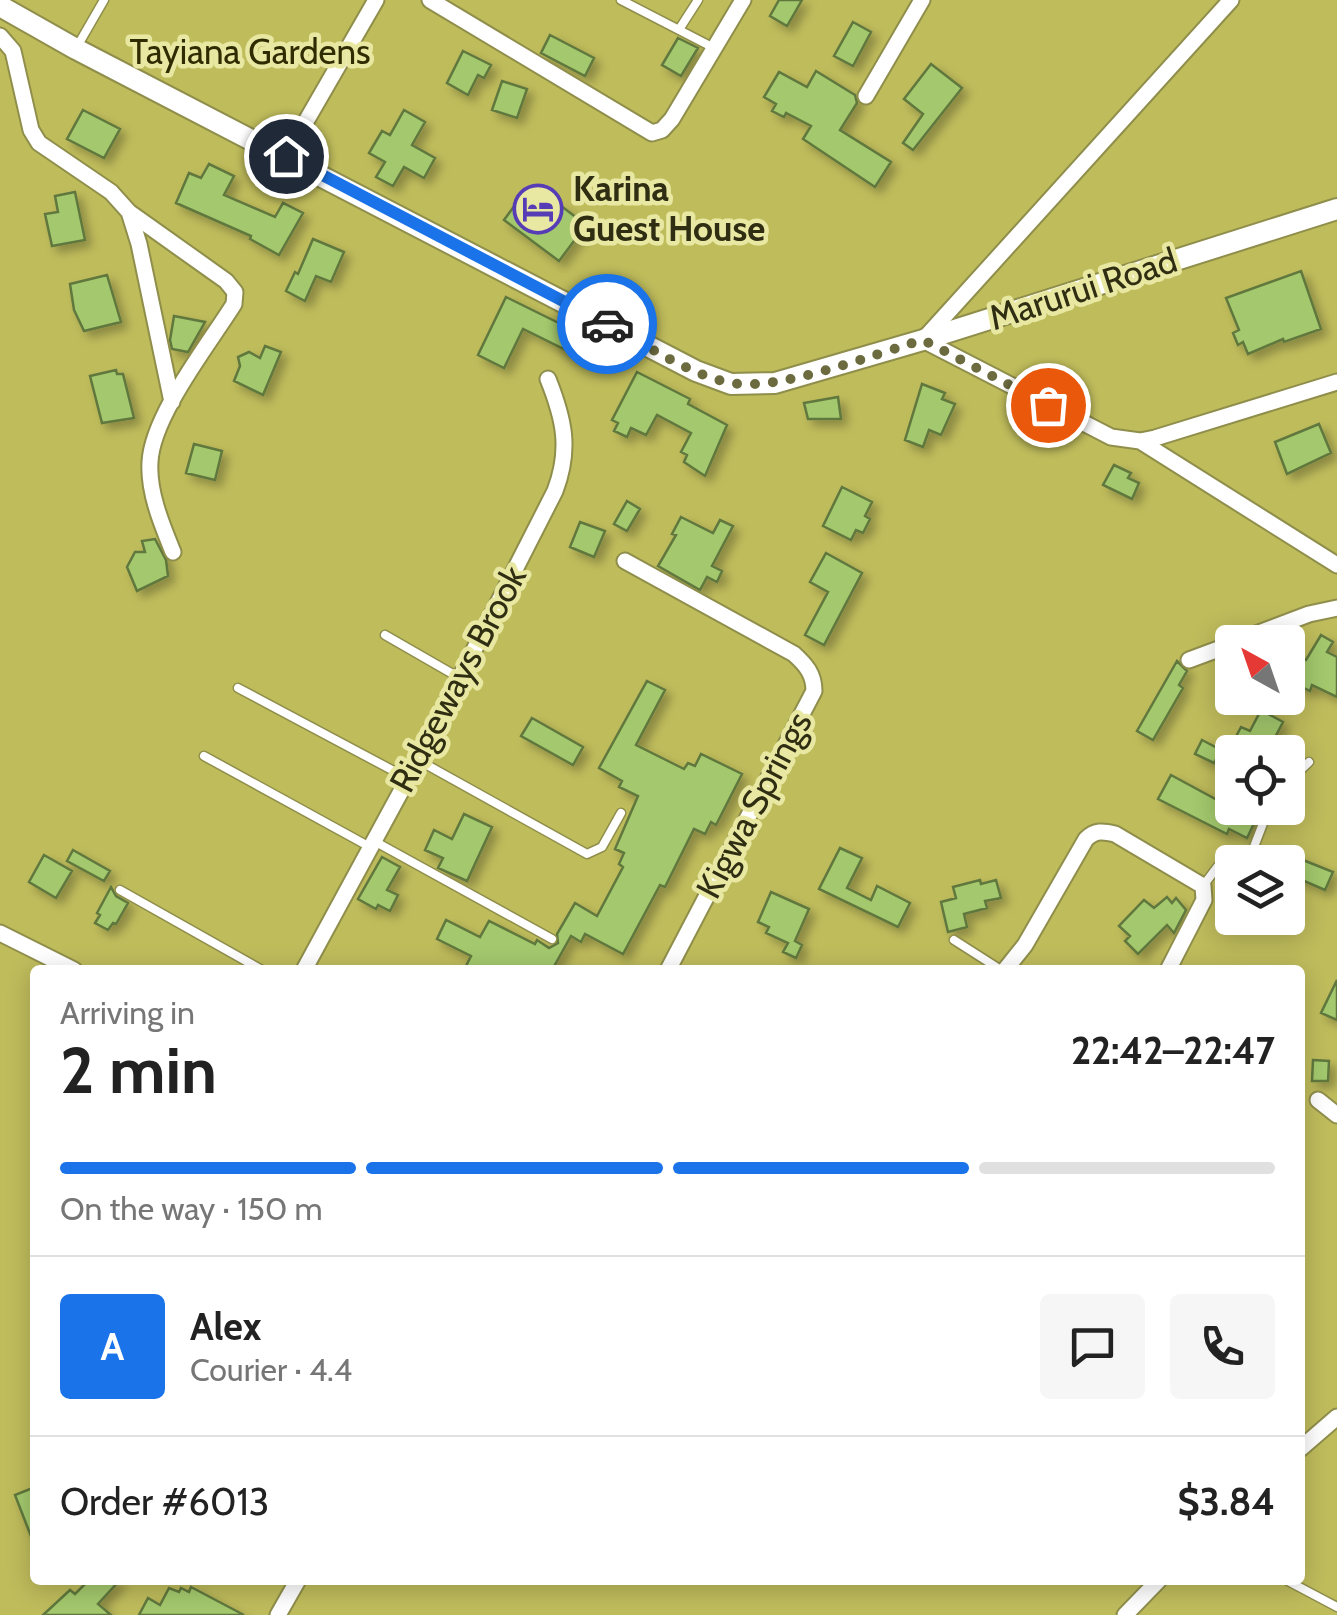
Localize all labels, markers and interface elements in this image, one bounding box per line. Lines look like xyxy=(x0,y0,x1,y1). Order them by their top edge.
park label: Tayiana Gardens xyxy=(129,30,371,73)
pin xyxy=(244,114,329,199)
icon: home xyxy=(259,129,314,184)
place label: Karina Guest House xyxy=(573,167,765,250)
hotel icon: Karina Guest House xyxy=(512,183,564,235)
street label: Marurui Road xyxy=(983,238,1182,339)
courier xyxy=(557,274,657,374)
icon: car xyxy=(580,297,635,352)
pin xyxy=(1006,363,1091,448)
icon: bag xyxy=(1021,378,1076,433)
street label: Ridgeways Brook xyxy=(380,558,535,799)
north arrow xyxy=(1215,625,1305,715)
map controls xyxy=(1215,625,1305,935)
street label: Kigwa Springs xyxy=(686,704,821,905)
button: locate xyxy=(1215,735,1305,825)
button: layers xyxy=(1215,845,1305,935)
text: Arriving in xyxy=(60,993,195,1032)
text: 22:42–22:47 xyxy=(1071,1027,1275,1074)
text: 2 min xyxy=(60,1030,217,1109)
text: On the way · 150 m xyxy=(60,1189,323,1228)
button: chat xyxy=(1040,1294,1145,1399)
button: phone xyxy=(1170,1294,1275,1399)
text: Alex xyxy=(190,1303,261,1350)
text: A xyxy=(101,1323,124,1370)
text: Courier · 4.4 xyxy=(190,1350,352,1389)
text: Order #6013 xyxy=(60,1478,269,1525)
text: $3.84 xyxy=(1177,1478,1275,1525)

